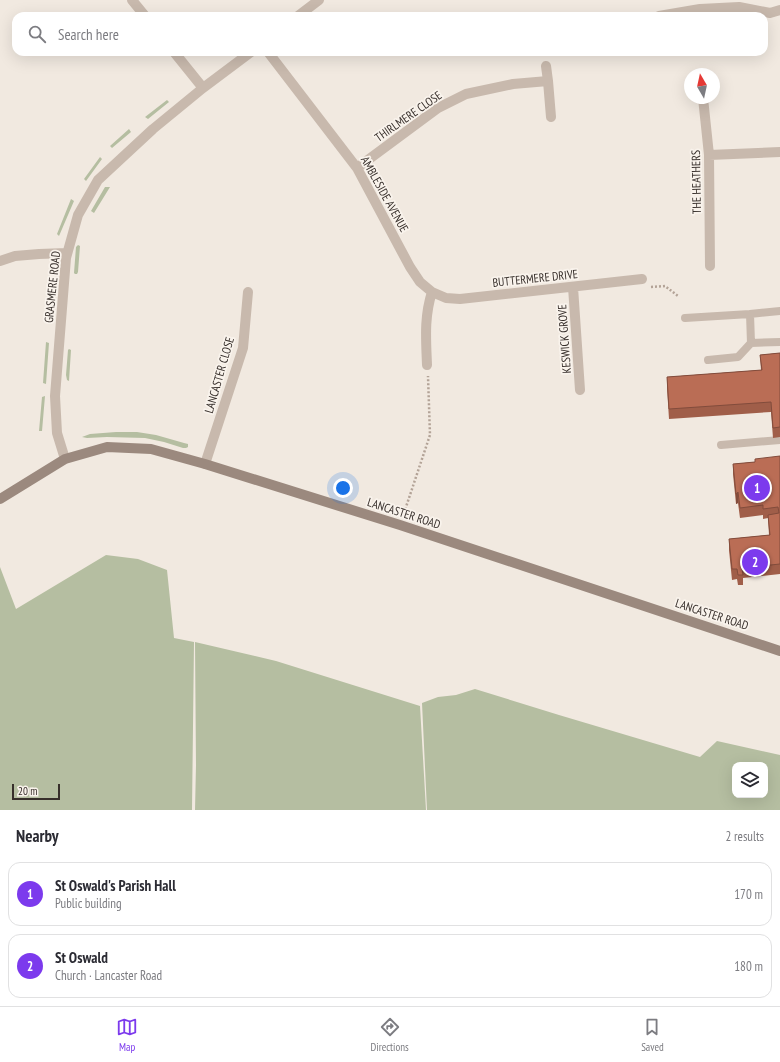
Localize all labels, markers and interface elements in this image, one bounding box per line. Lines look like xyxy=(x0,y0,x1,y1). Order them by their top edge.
search box xyxy=(12,12,768,56)
icon: search xyxy=(26,23,48,45)
text: Search here xyxy=(58,25,119,44)
north arrow xyxy=(684,68,720,104)
street label: THIRLMERE CLOSE xyxy=(372,87,444,145)
street label: THE HEATHERS xyxy=(688,150,704,214)
street label: AMBLESIDE AVENUE xyxy=(358,153,412,235)
street label: GRASMERE ROAD xyxy=(41,250,63,324)
street label: BUTTERMERE DRIVE xyxy=(492,266,578,290)
street label: KESWICK GROVE xyxy=(554,304,574,374)
street label: LANCASTER CLOSE xyxy=(201,335,237,415)
pin: 1 xyxy=(744,473,770,503)
your location xyxy=(333,478,353,498)
street label: LANCASTER ROAD xyxy=(366,494,442,532)
pin: 2 xyxy=(742,547,768,577)
street label: LANCASTER ROAD xyxy=(674,595,750,633)
map controls xyxy=(732,762,768,798)
button: layers xyxy=(732,762,768,798)
scale bar xyxy=(12,782,60,801)
text: 20 m xyxy=(18,784,37,798)
text: Nearby xyxy=(16,825,59,847)
text: 2 results xyxy=(725,828,764,845)
text: St Oswald's Parish Hall xyxy=(55,876,176,895)
text: 1 xyxy=(27,886,33,903)
text: 170 m xyxy=(734,886,763,903)
text: Public building xyxy=(55,895,122,912)
text: St Oswald xyxy=(55,948,108,967)
text: 2 xyxy=(27,958,33,975)
text: 180 m xyxy=(734,958,763,975)
text: Church · Lancaster Road xyxy=(55,967,162,984)
tab: Map xyxy=(116,1016,138,1054)
tab: Directions xyxy=(371,1016,409,1054)
tab: Saved xyxy=(641,1016,664,1054)

